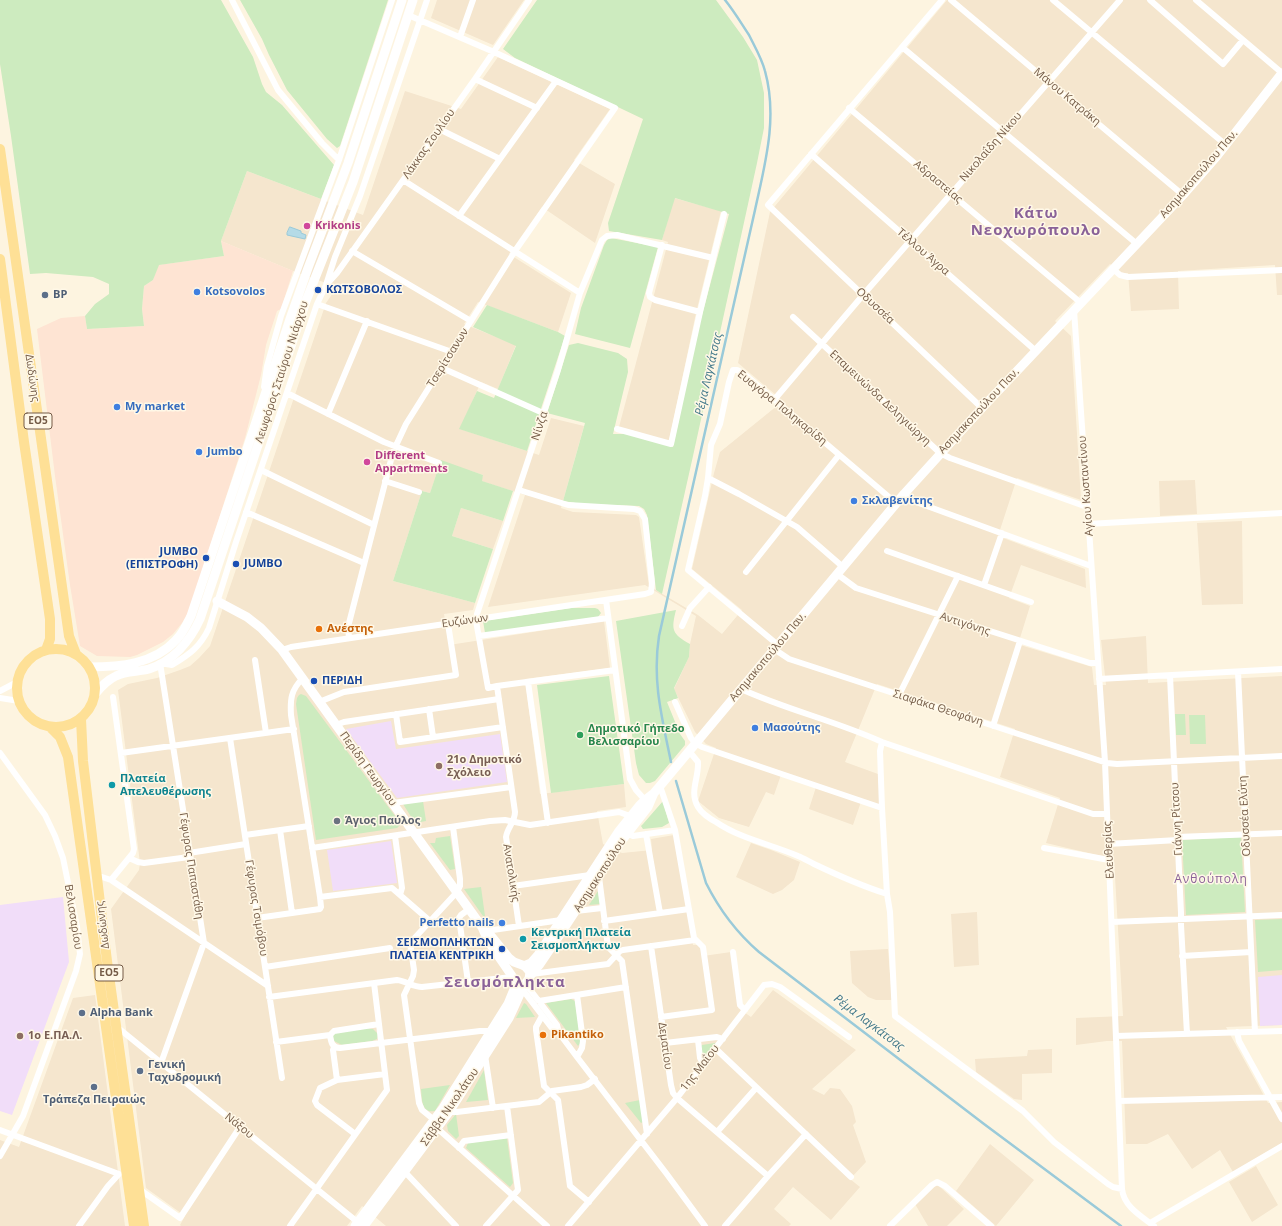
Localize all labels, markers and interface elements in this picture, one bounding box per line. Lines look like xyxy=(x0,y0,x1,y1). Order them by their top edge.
street label: Μάνου Κατράκη xyxy=(1031,65,1103,129)
street label: Λάκκας Σουλίου xyxy=(400,107,458,181)
street label: Νικολαΐδη Νίκου xyxy=(957,109,1025,185)
street label: Ασημακοπούλου Παν. xyxy=(1157,127,1241,221)
street label: Αδραστείας xyxy=(911,158,965,206)
district label: Κάτω Νεοχωρόπουλο xyxy=(971,205,1101,240)
place label: Krikonis xyxy=(315,219,360,233)
marker: Krikonis xyxy=(302,221,312,231)
street label: Τέλλου Άγρα xyxy=(894,226,952,278)
place label: ΚΩΤΣΟΒΟΛΟΣ xyxy=(326,283,402,297)
place label: Kotsovolos xyxy=(205,285,265,299)
marker: ΚΩΤΣΟΒΟΛΟΣ xyxy=(313,285,323,295)
street label: Οδυσσέα xyxy=(853,285,897,327)
marker: Kotsovolos xyxy=(192,287,202,297)
place label: BP xyxy=(53,288,67,302)
marker: BP xyxy=(40,290,50,300)
street label: Λεωφόρος Σταύρου Νιάρχου xyxy=(253,299,311,445)
street label: Τσερίτσανων xyxy=(425,326,471,390)
water label: Ρέμα Λαγκάτσας xyxy=(692,331,726,417)
street label: Επαμεινώνδα Δεληγιώργη xyxy=(827,348,933,448)
street label: Δωδώνης xyxy=(22,353,42,403)
street label: Ασημακοπούλου Παν. xyxy=(936,365,1022,457)
street label: Ευαγόρα Παληκαρίδη xyxy=(735,368,829,448)
place label: My market xyxy=(125,400,185,414)
marker: My market xyxy=(112,402,122,412)
street label: Νίνζα xyxy=(529,410,551,442)
road number: ΕΟ5 xyxy=(24,413,52,429)
street label: Αγίου Κωσταντίνου xyxy=(1076,435,1096,537)
place label: Jumbo xyxy=(207,445,242,459)
marker: Jumbo xyxy=(194,447,204,457)
place label: Different Appartments xyxy=(375,449,448,475)
marker: Different Appartments xyxy=(362,457,372,467)
place label: Σκλαβενίτης xyxy=(862,494,932,508)
marker: Σκλαβενίτης xyxy=(849,496,859,506)
place label: JUMBO (ΕΠΙΣΤΡΟΦΗ) xyxy=(126,545,198,571)
marker: JUMBO (ΕΠΙΣΤΡΟΦΗ) xyxy=(201,553,211,563)
place label: JUMBO xyxy=(244,557,282,571)
marker: JUMBO xyxy=(231,559,241,569)
street label: Ασημακοπούλου Παν. xyxy=(727,610,809,704)
street label: Αντιγόνης xyxy=(938,610,992,638)
street label: Ευζώνων xyxy=(441,611,489,631)
place label: Ανέστης xyxy=(327,622,373,636)
marker: Ανέστης xyxy=(314,624,324,634)
place label: ΠΕΡΙΔΗ xyxy=(322,674,363,688)
marker: ΠΕΡΙΔΗ xyxy=(309,676,319,686)
street label: Σιαφάκα Θεοφάνη xyxy=(891,687,985,729)
place label: Μασούτης xyxy=(763,721,820,735)
place label: Δημοτικό Γήπεδο Βελισσαρίου xyxy=(588,722,685,748)
marker: Μασούτης xyxy=(750,723,760,733)
street label: Περίδη Γεωργίου xyxy=(337,729,399,809)
marker: Δημοτικό Γήπεδο Βελισσαρίου xyxy=(575,730,585,740)
place label: 21ο Δημοτικό Σχόλειο xyxy=(447,753,522,779)
marker: 21ο Δημοτικό Σχόλειο xyxy=(434,761,444,771)
place label: Πλατεία Απελευθέρωσης xyxy=(120,772,211,798)
street label: Οδυσσέα Ελύτη xyxy=(1236,775,1254,857)
marker: Πλατεία Απελευθέρωσης xyxy=(107,780,117,790)
street label: Γιάννη Ρίτσου xyxy=(1168,782,1186,856)
street label: Γέφυρας Παπαστάθη xyxy=(176,812,206,920)
place label: Άγιος Παύλος xyxy=(345,814,420,828)
marker: Άγιος Παύλος xyxy=(332,816,342,826)
street label: Ελευθερίας xyxy=(1101,821,1117,879)
street label: Ασημακοπούλου xyxy=(571,835,629,915)
street label: Ανατολικής xyxy=(500,843,522,903)
street label: Γέφυρας Τσιμόβου xyxy=(242,859,270,957)
district label: Ανθούπολη xyxy=(1174,873,1248,887)
street label: Βελισσαρίου xyxy=(61,883,85,951)
street label: Δωδώνης xyxy=(94,900,112,950)
place label: Perfetto nails xyxy=(420,916,494,930)
marker: Perfetto nails xyxy=(497,918,507,928)
place label: Κεντρική Πλατεία Σεισμοπλήκτων xyxy=(531,926,631,952)
marker: Κεντρική Πλατεία Σεισμοπλήκτων xyxy=(518,934,528,944)
place label: ΣΕΙΣΜΟΠΛΗΚΤΩΝ ΠΛΑΤΕΙΑ ΚΕΝΤΡΙΚΗ xyxy=(389,936,494,962)
marker: ΣΕΙΣΜΟΠΛΗΚΤΩΝ ΠΛΑΤΕΙΑ ΚΕΝΤΡΙΚΗ xyxy=(497,944,507,954)
road number: ΕΟ5 xyxy=(95,965,123,981)
district label: Σεισμόπληκτα xyxy=(444,974,566,992)
water label: Ρέμα Λαγκάτσας xyxy=(831,992,907,1054)
place label: Alpha Bank xyxy=(90,1006,153,1020)
marker: Alpha Bank xyxy=(77,1008,87,1018)
street label: Δεματίου xyxy=(655,1022,675,1070)
place label: Pikantiko xyxy=(551,1028,604,1042)
place label: 1ο Ε.ΠΑ.Λ. xyxy=(28,1029,82,1043)
marker: Pikantiko xyxy=(538,1030,548,1040)
marker: 1ο Ε.ΠΑ.Λ. xyxy=(15,1031,25,1041)
street label: 1ης Μαΐου xyxy=(678,1042,722,1094)
place label: Γενική Ταχυδρομική xyxy=(148,1058,221,1084)
marker: Γενική Ταχυδρομική xyxy=(135,1066,145,1076)
street label: Σάββα Νικολάτου xyxy=(418,1066,482,1148)
marker: Τράπεζα Πειραιώς xyxy=(89,1082,99,1092)
place label: Τράπεζα Πειραιώς xyxy=(43,1093,145,1107)
street label: Νάξου xyxy=(222,1110,256,1142)

